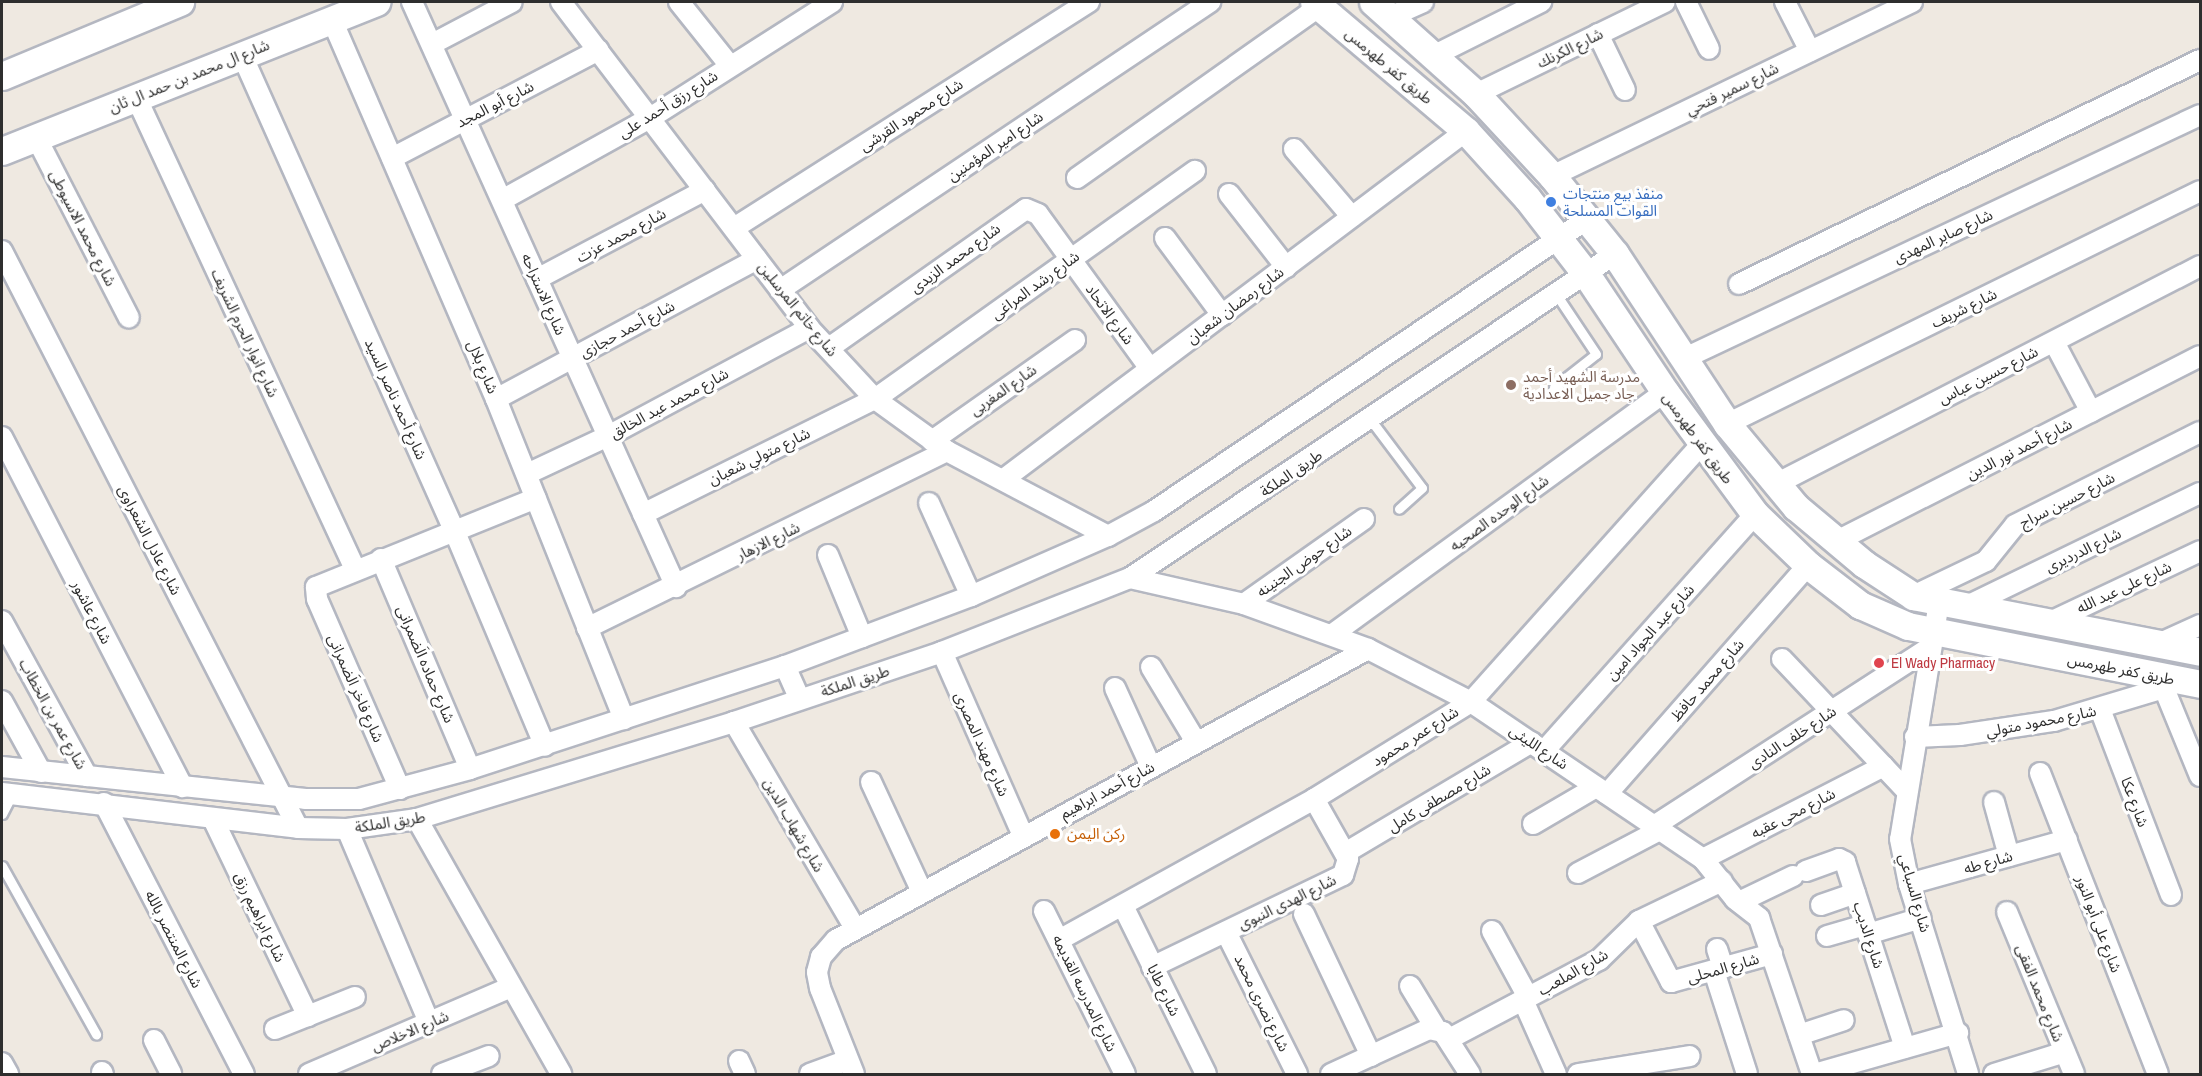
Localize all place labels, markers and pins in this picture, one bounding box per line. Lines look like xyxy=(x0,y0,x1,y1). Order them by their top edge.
place label: منفذ بيع منتجات القوات المسلحة xyxy=(1563,184,1663,219)
marker: منفذ بيع منتجات القوات المسلحة xyxy=(1544,195,1558,209)
place label: مدرسة الشهيد أحمد جاد جميل الاعدادية xyxy=(1523,367,1640,402)
marker: مدرسة الشهيد أحمد جاد جميل الاعدادية xyxy=(1504,378,1518,392)
place label: El Wady Pharmacy xyxy=(1891,654,1995,672)
marker: El Wady Pharmacy xyxy=(1872,656,1886,670)
place label: ركن اليمن xyxy=(1067,825,1125,843)
marker: ركن اليمن xyxy=(1048,827,1062,841)

